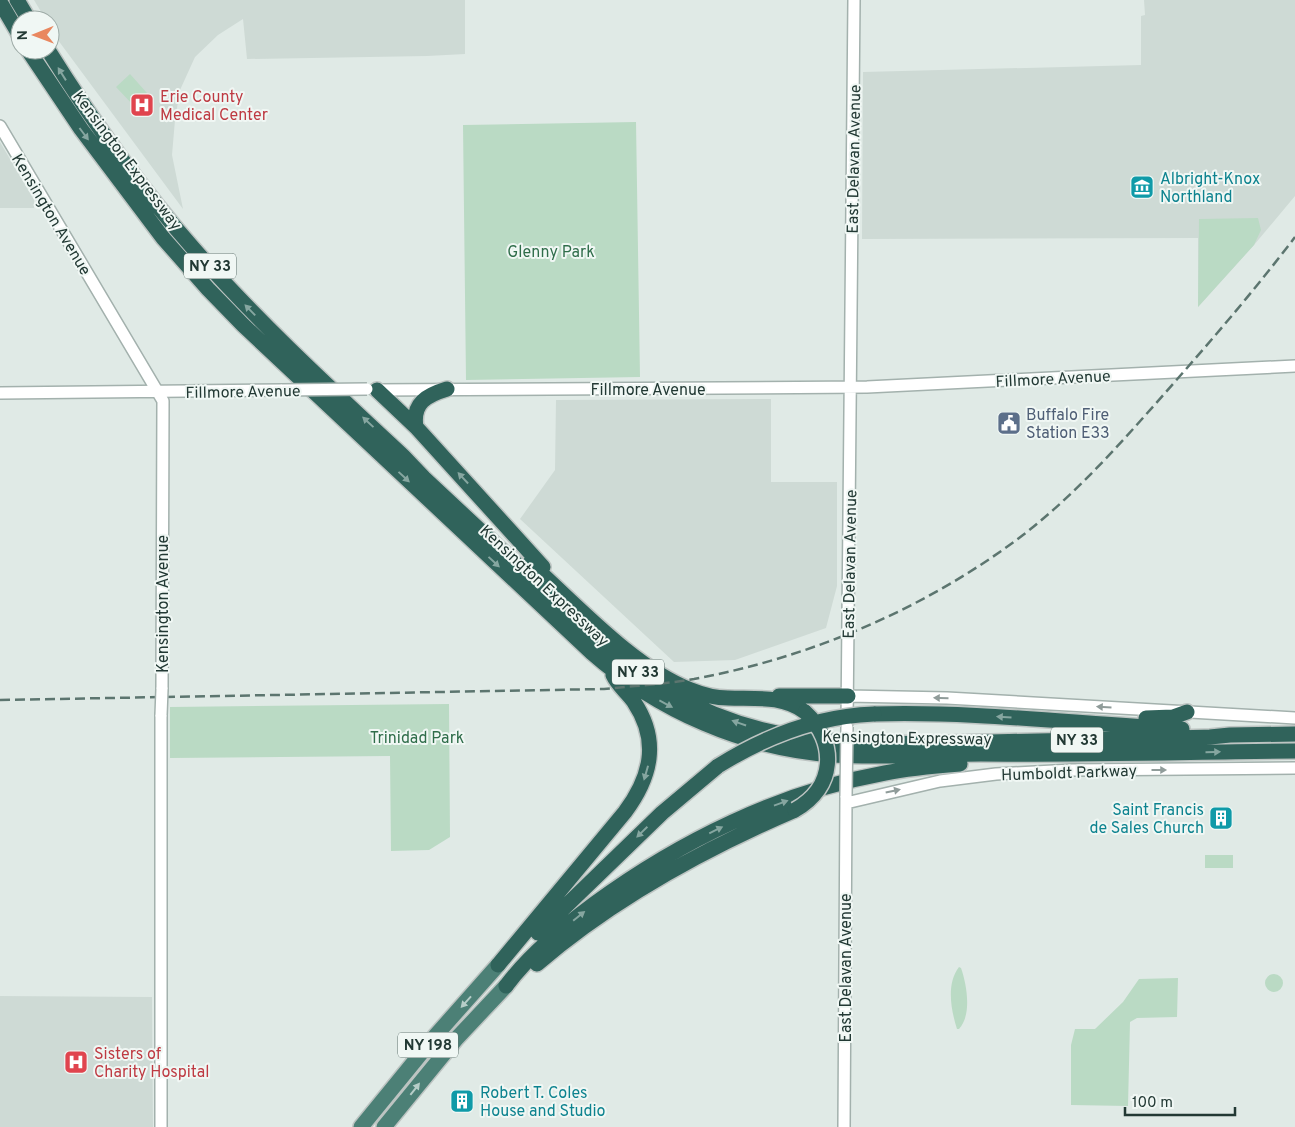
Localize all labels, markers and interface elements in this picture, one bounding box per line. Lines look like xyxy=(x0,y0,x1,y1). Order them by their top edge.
north arrow xyxy=(10,10,60,60)
text: N xyxy=(15,30,32,40)
one-way arrow xyxy=(58,67,67,80)
street label: East Delavan Avenue xyxy=(844,84,866,234)
street label: Kensington Expressway xyxy=(67,88,185,235)
place label: Erie County Medical Center xyxy=(160,88,268,126)
hospital icon: Erie County Medical Center xyxy=(129,92,155,118)
one-way arrow xyxy=(79,127,90,140)
street label: Kensington Avenue xyxy=(6,151,94,279)
place label: Albright-Knox Northland xyxy=(1160,170,1260,208)
museum icon: Albright-Knox Northland xyxy=(1129,174,1155,200)
park label: Glenny Park xyxy=(507,243,595,263)
road number: NY 33 xyxy=(184,254,236,278)
one-way arrow xyxy=(245,304,257,316)
street label: Fillmore Avenue xyxy=(995,367,1111,393)
street label: Fillmore Avenue xyxy=(590,381,706,401)
street label: Fillmore Avenue xyxy=(185,382,301,404)
place label: Buffalo Fire Station E33 xyxy=(1026,406,1110,444)
public building icon: Buffalo Fire Station E33 xyxy=(996,410,1022,436)
one-way arrow xyxy=(362,416,374,428)
one-way arrow xyxy=(397,471,409,483)
one-way arrow xyxy=(457,472,469,484)
street label: East Delavan Avenue xyxy=(840,489,862,639)
street label: Kensington Expressway xyxy=(475,521,612,652)
street label: Kensington Avenue xyxy=(154,535,174,673)
one-way arrow xyxy=(488,556,500,568)
road number: NY 33 xyxy=(612,660,664,684)
one-way arrow xyxy=(933,694,949,702)
one-way arrow xyxy=(659,700,673,708)
one-way arrow xyxy=(1095,703,1111,711)
one-way arrow xyxy=(996,713,1012,721)
one-way arrow xyxy=(731,719,746,727)
street label: Kensington Expressway xyxy=(822,728,992,750)
road number: NY 33 xyxy=(1051,728,1103,752)
park label: Trinidad Park xyxy=(370,729,464,749)
one-way arrow xyxy=(1205,747,1221,755)
street label: Humboldt Parkway xyxy=(1001,762,1137,786)
one-way arrow xyxy=(642,766,650,781)
one-way arrow xyxy=(1151,766,1167,774)
one-way arrow xyxy=(886,787,901,795)
one-way arrow xyxy=(774,798,789,806)
place label: Saint Francis de Sales Church xyxy=(1089,801,1204,839)
building icon: Saint Francis de Sales Church xyxy=(1208,805,1234,831)
one-way arrow xyxy=(636,826,648,838)
one-way arrow xyxy=(709,826,723,834)
street label: East Delavan Avenue xyxy=(837,893,857,1043)
one-way arrow xyxy=(572,911,585,922)
one-way arrow xyxy=(460,995,472,1007)
road number: NY 198 xyxy=(398,1032,458,1058)
place label: Sisters of Charity Hospital xyxy=(94,1045,209,1083)
hospital icon: Sisters of Charity Hospital xyxy=(63,1049,89,1075)
one-way arrow xyxy=(409,1083,420,1096)
place label: Robert T. Coles House and Studio xyxy=(480,1084,606,1122)
scale bar xyxy=(1125,1084,1235,1116)
building icon: Robert T. Coles House and Studio xyxy=(449,1088,475,1114)
text: 100 m xyxy=(1132,1094,1173,1113)

